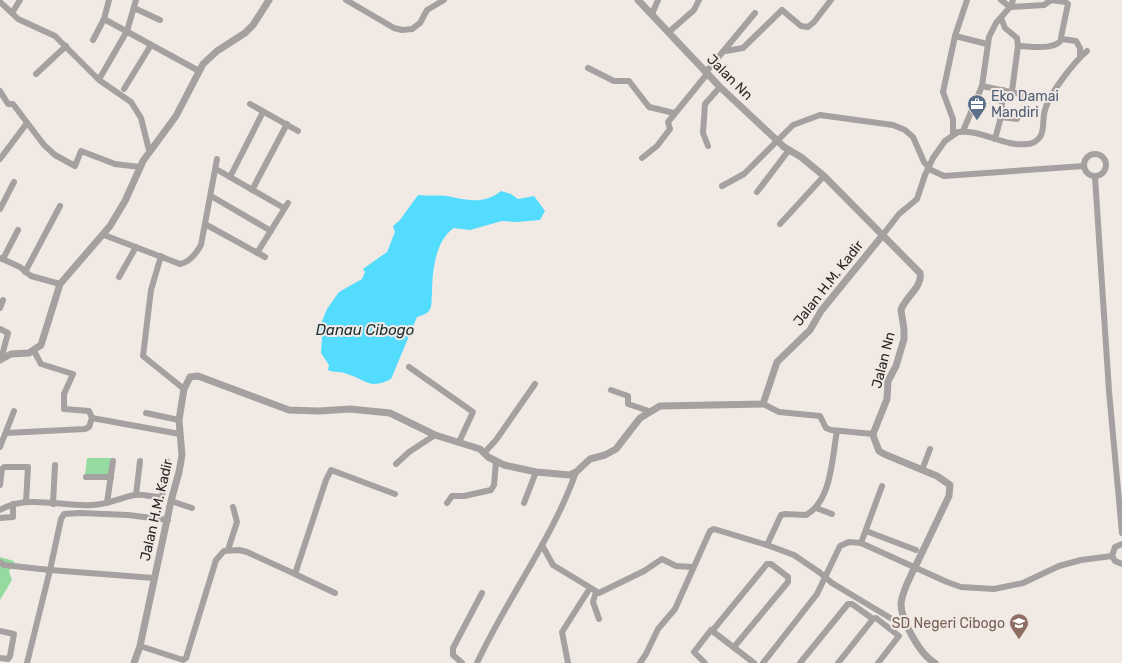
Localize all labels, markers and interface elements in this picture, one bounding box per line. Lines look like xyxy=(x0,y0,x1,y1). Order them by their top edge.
street label: Jalan Nn xyxy=(703,51,756,104)
place label: Eko Damai Mandiri xyxy=(991,88,1059,121)
office icon: Eko Damai Mandiri xyxy=(966,93,988,121)
street label: Jalan H.M. Kadir xyxy=(790,237,868,330)
water label: Danau Cibogo xyxy=(316,321,415,339)
street label: Jalan Nn xyxy=(868,330,899,390)
street label: Jalan H.M. Kadir xyxy=(137,457,177,563)
school or university icon: SD Negeri Cibogo xyxy=(1008,612,1030,640)
place label: SD Negeri Cibogo xyxy=(892,615,1005,632)

